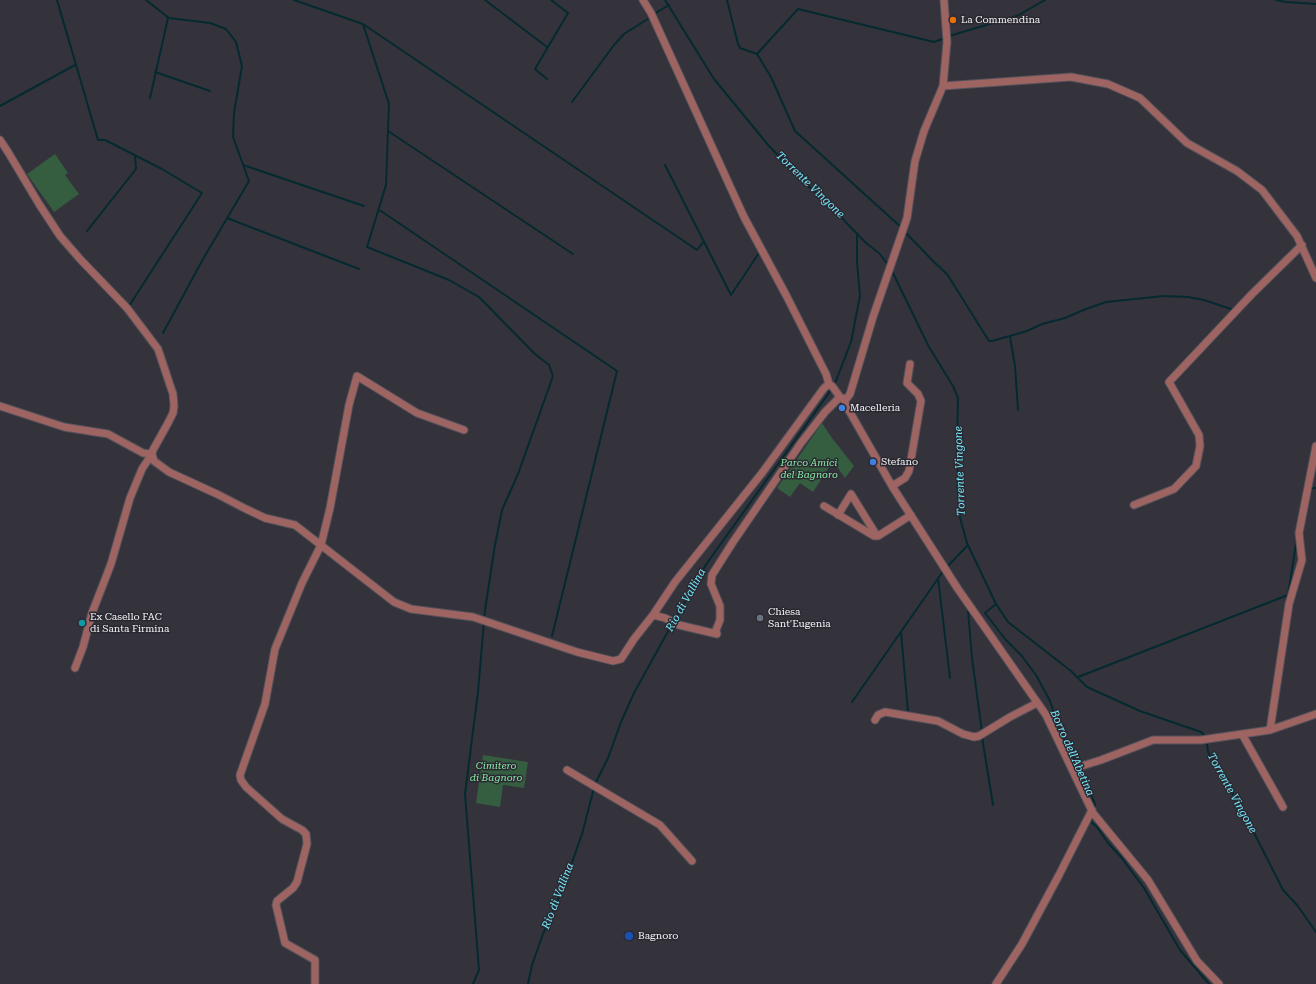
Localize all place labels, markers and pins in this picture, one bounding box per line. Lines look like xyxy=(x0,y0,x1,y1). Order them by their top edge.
place label: La Commendina xyxy=(961,14,1040,26)
marker: La Commendina xyxy=(948,15,958,25)
place label: Macelleria xyxy=(850,402,900,414)
marker: Macelleria xyxy=(837,403,847,413)
place label: Stefano xyxy=(881,456,918,468)
marker: Stefano xyxy=(868,457,878,467)
place label: Chiesa Sant'Eugenia xyxy=(768,606,831,630)
place label: Ex Casello FAC di Santa Firmina xyxy=(90,611,169,634)
marker: Chiesa Sant'Eugenia xyxy=(755,613,765,623)
marker: Ex Casello FAC di Santa Firmina xyxy=(77,618,87,628)
marker: Bagnoro xyxy=(623,930,635,942)
place label: Bagnoro xyxy=(638,930,678,942)

